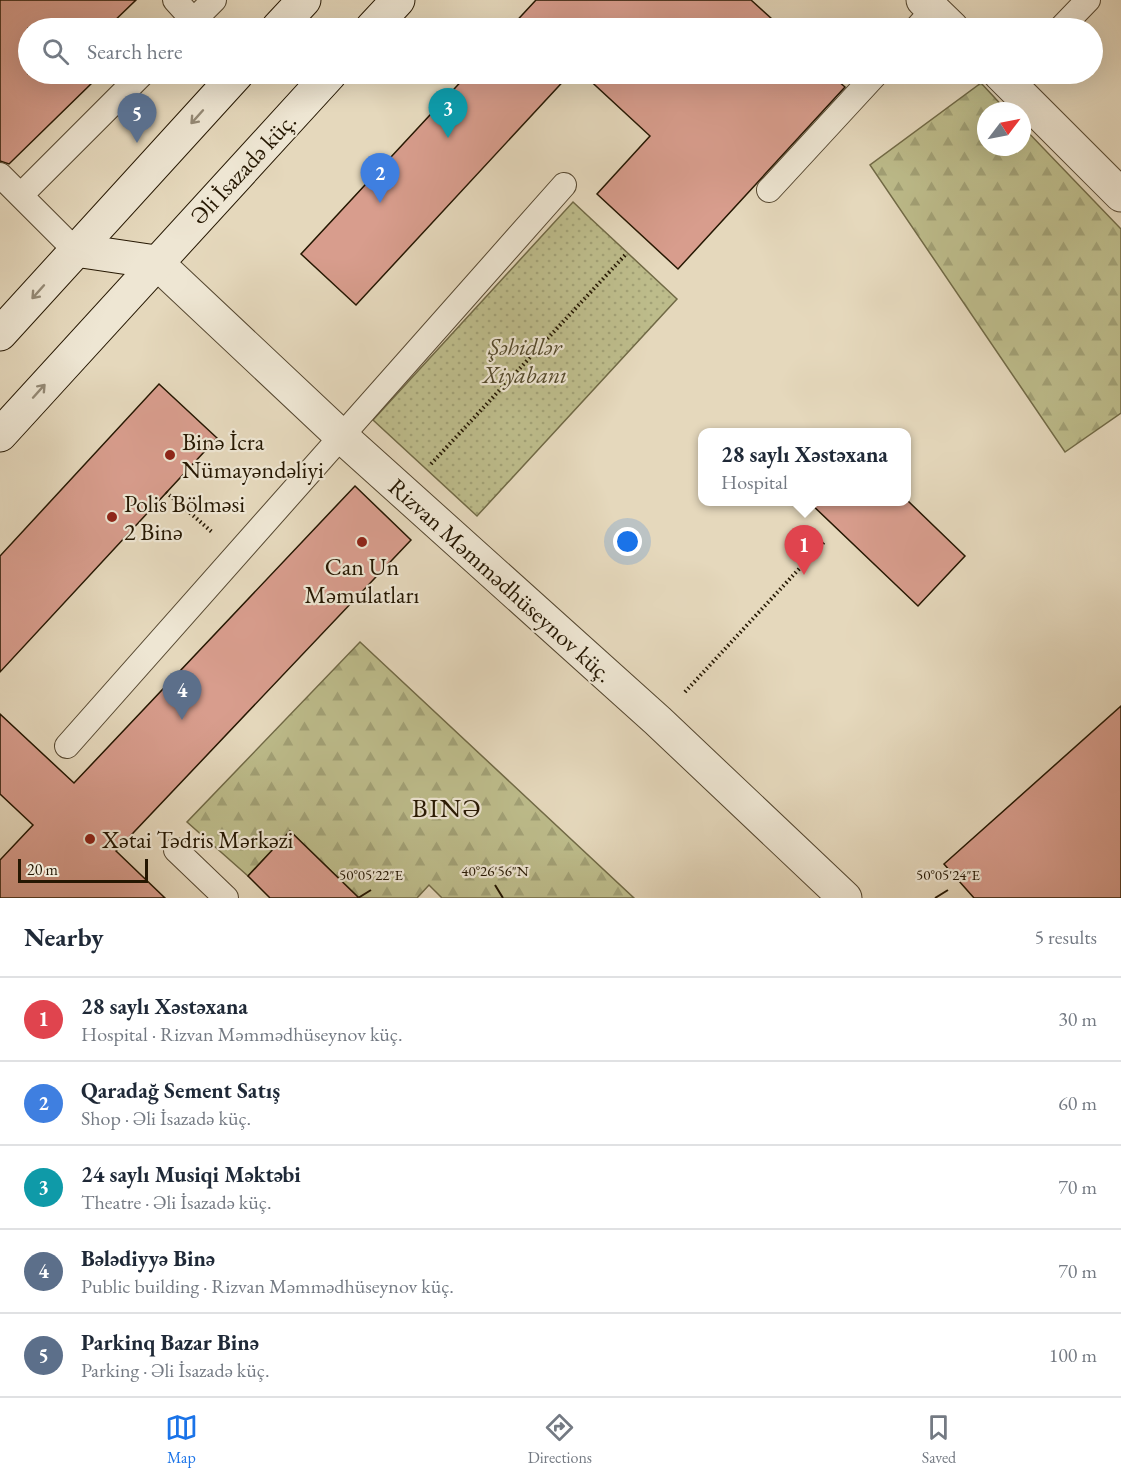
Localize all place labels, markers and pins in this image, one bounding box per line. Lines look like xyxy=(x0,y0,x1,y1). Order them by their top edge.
pin: 3 xyxy=(428,88,468,138)
pin: 5 xyxy=(118,94,156,143)
pin: 2 xyxy=(360,154,400,203)
place label: Binǝ İcra Nümayəndəliyi xyxy=(182,426,324,485)
marker: Binǝ İcra Nümayəndəliyi xyxy=(163,448,177,462)
place label: Polis Bölməsi 2 Binə xyxy=(124,488,245,547)
marker: Polis Bölməsi 2 Binə xyxy=(105,510,119,524)
pin: 1 xyxy=(784,526,824,575)
marker: Can Un Məmulatları xyxy=(355,535,369,549)
place label: Can Un Məmulatları xyxy=(305,551,420,610)
pin: 4 xyxy=(162,670,201,720)
place label: Xətai Tədris Mərkəzi xyxy=(101,824,293,855)
marker: Xətai Tədris Mərkəzi xyxy=(83,832,97,846)

